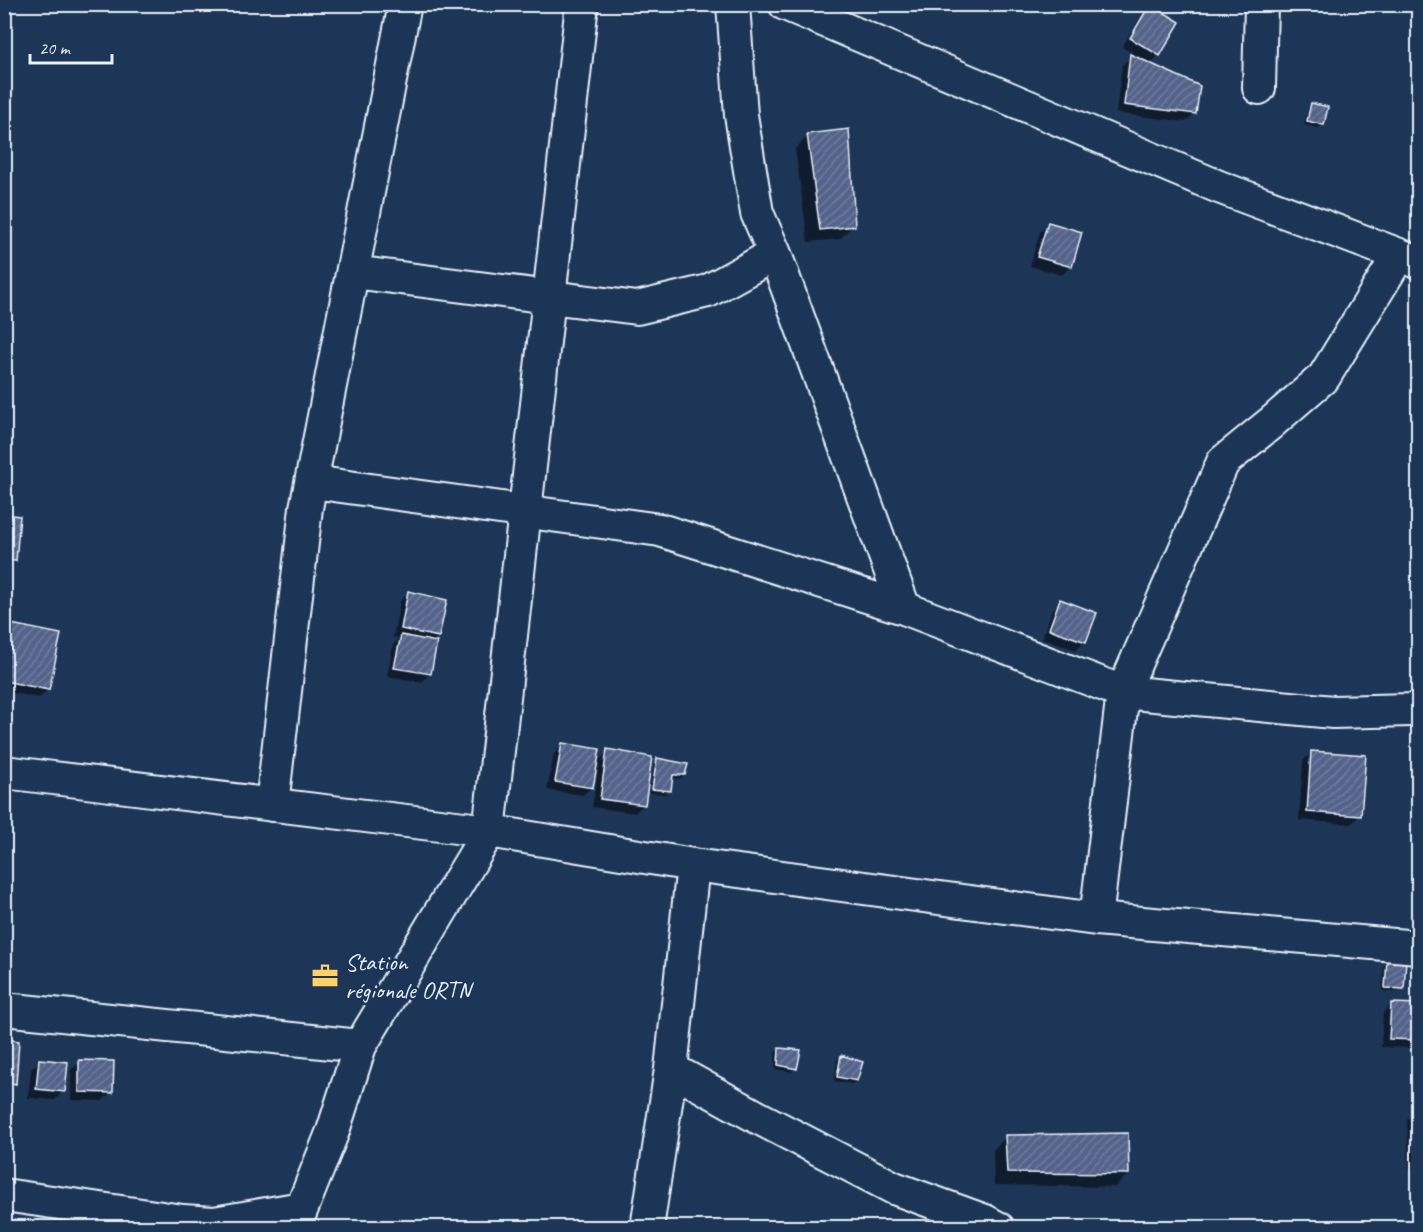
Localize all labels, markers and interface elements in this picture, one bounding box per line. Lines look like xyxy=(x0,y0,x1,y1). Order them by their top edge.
scale bar xyxy=(30,27,112,65)
text: 20 m xyxy=(39,37,72,59)
place label: Station régionale ORTN xyxy=(345,947,474,1005)
office icon: Station régionale ORTN xyxy=(310,961,340,991)

